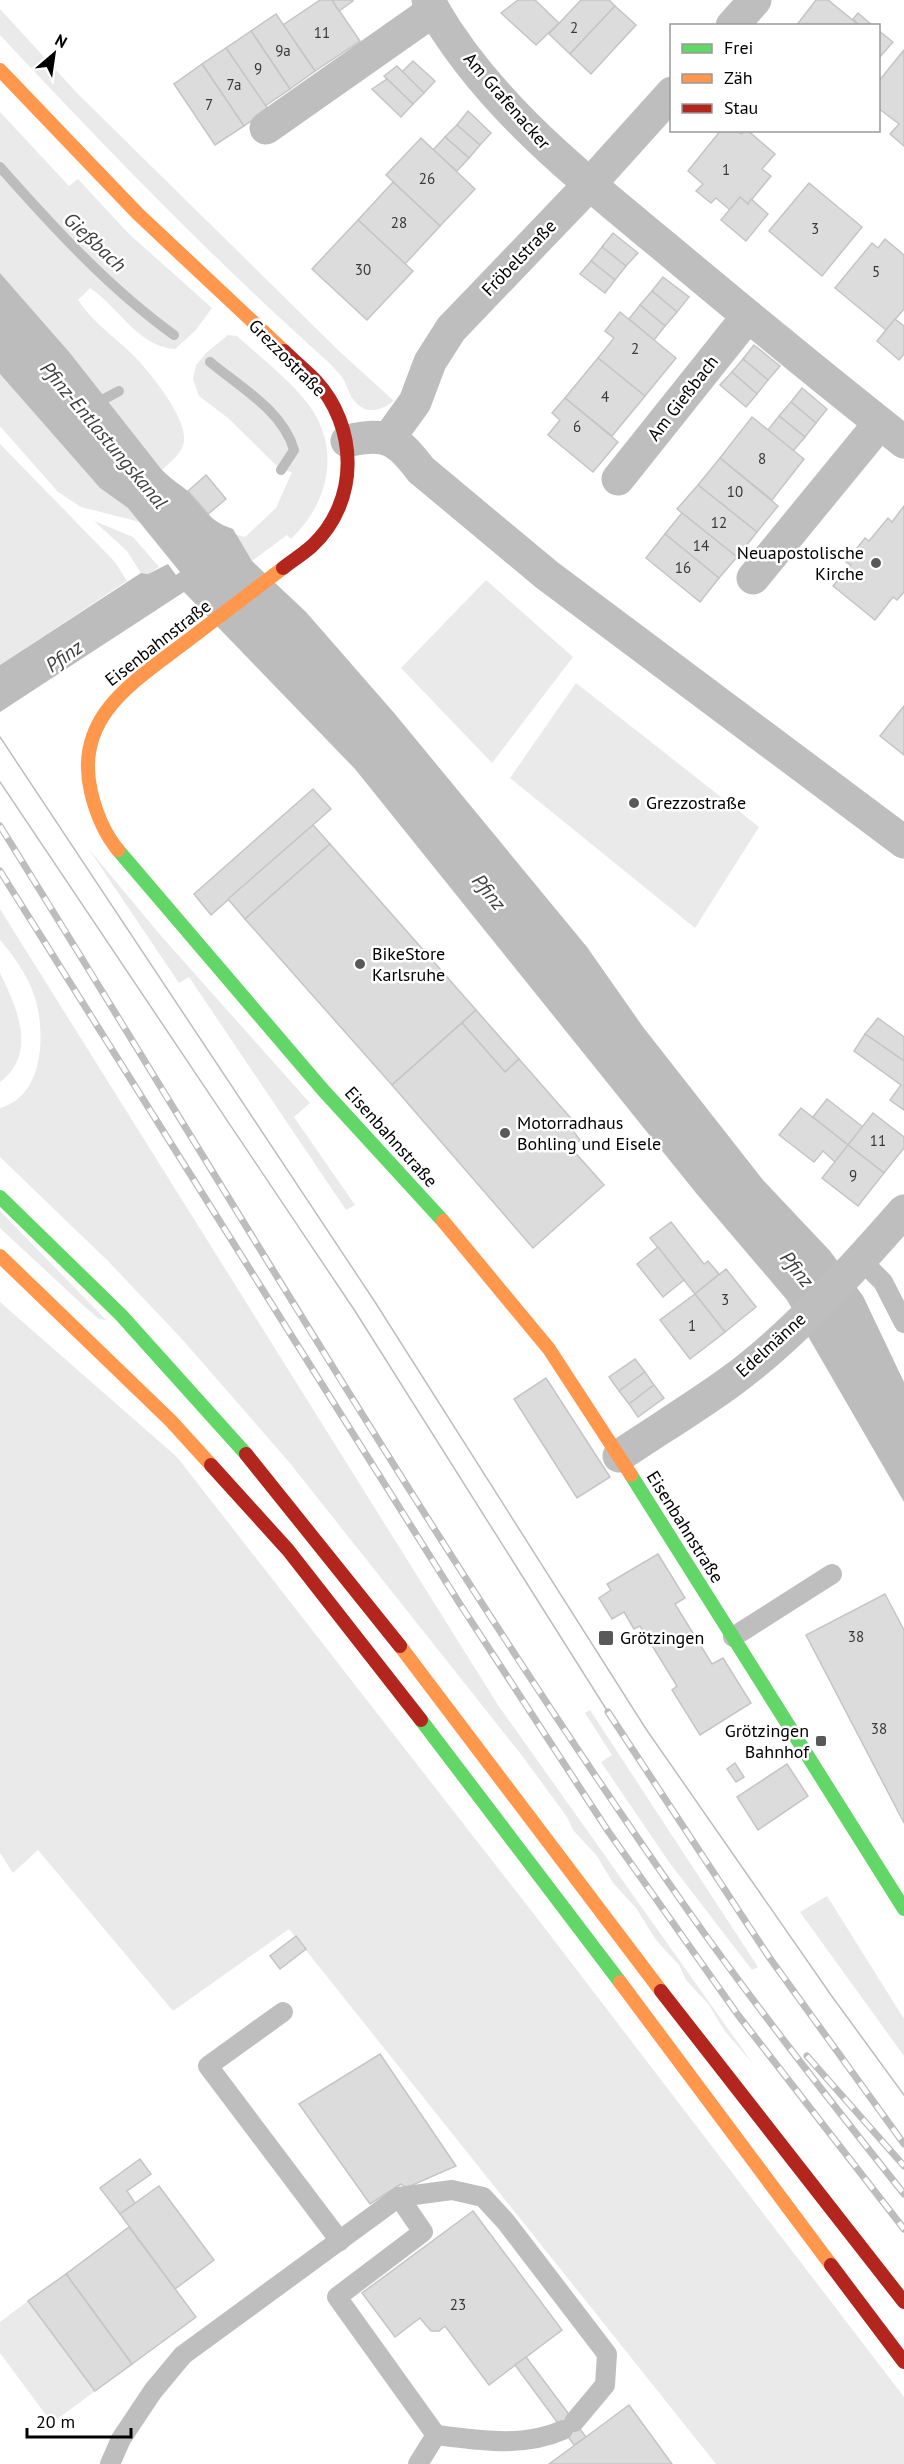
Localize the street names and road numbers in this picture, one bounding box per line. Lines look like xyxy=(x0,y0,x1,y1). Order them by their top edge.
street label: Am Grafenacker xyxy=(459,47,556,154)
street label: Fröbelstraße xyxy=(476,215,561,301)
street label: Grezzostraße xyxy=(244,314,331,401)
street label: Am Gießbach xyxy=(642,350,723,445)
street label: Eisenbahnstraße xyxy=(100,594,215,691)
street label: Eisenbahnstraße xyxy=(340,1081,443,1192)
street label: Edelmänne xyxy=(731,1307,810,1382)
street label: Eisenbahnstraße xyxy=(642,1466,729,1587)

